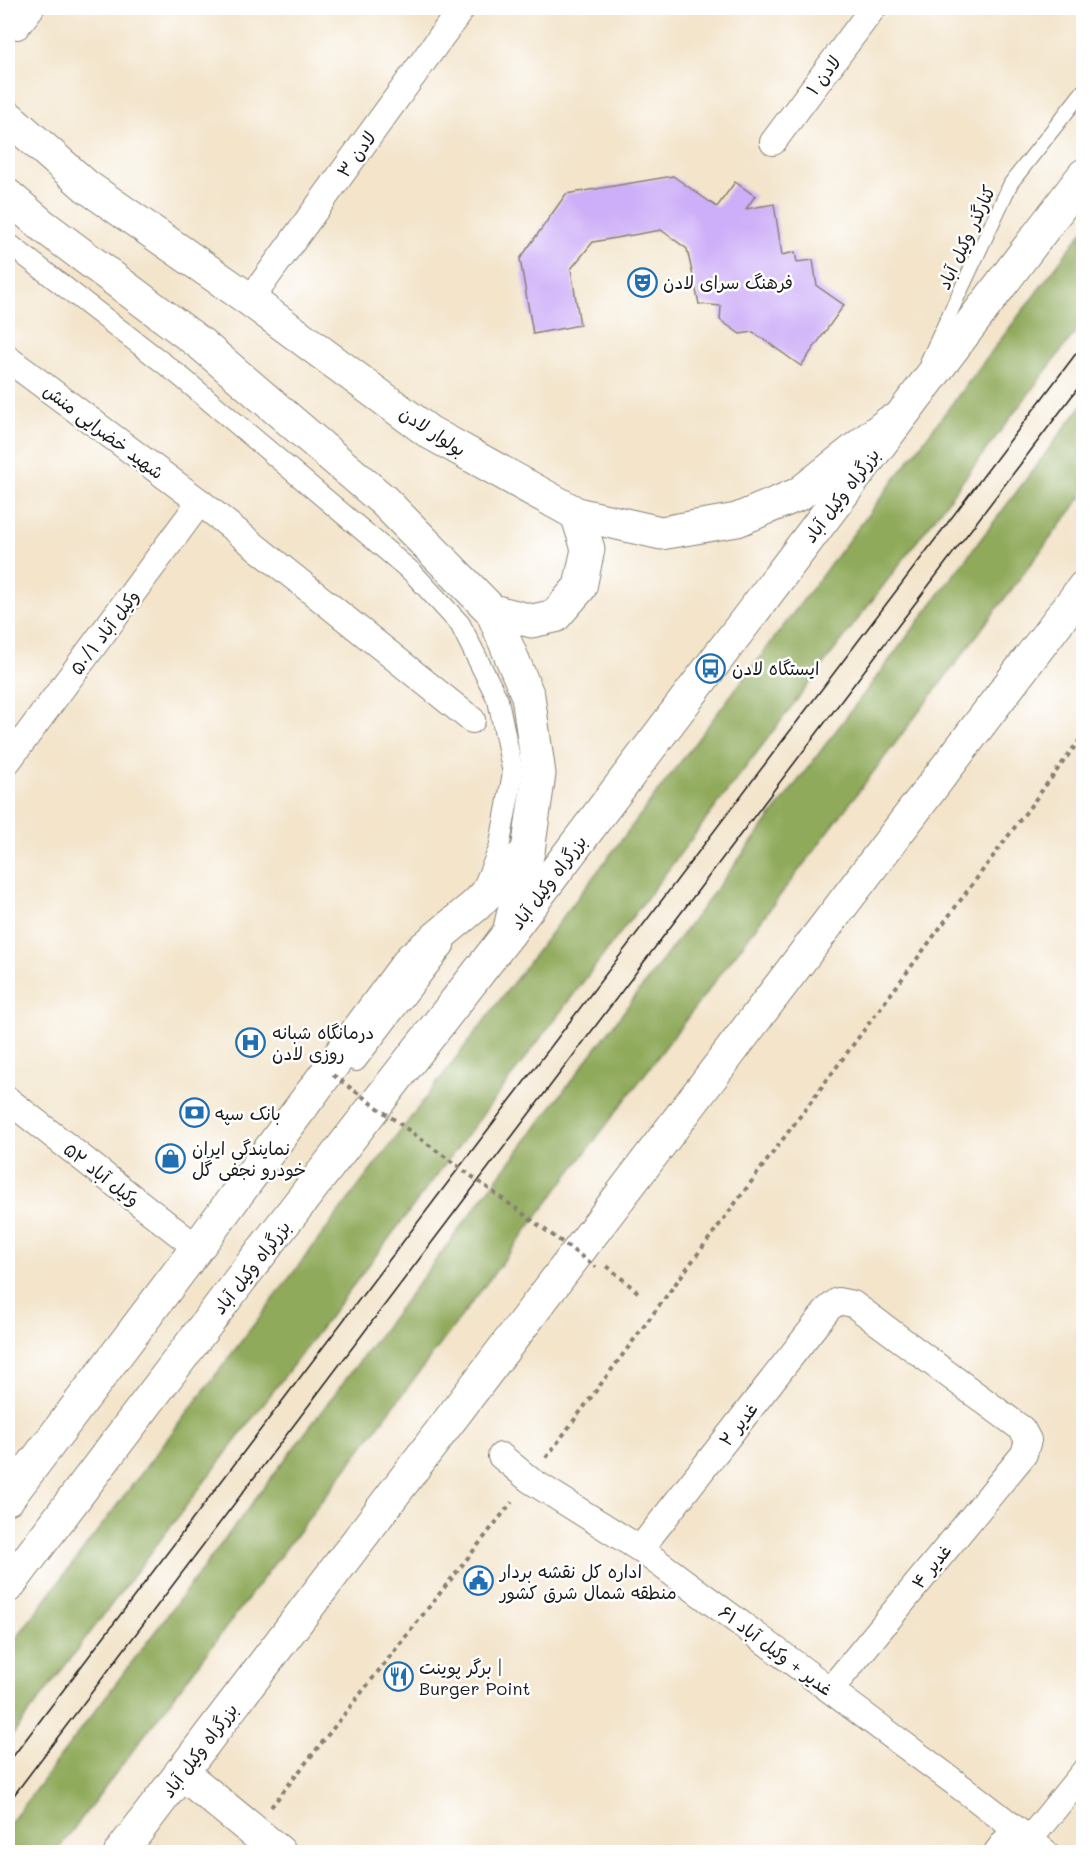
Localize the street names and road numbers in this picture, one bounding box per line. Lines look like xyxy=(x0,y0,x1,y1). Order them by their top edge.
street label: لادن ۱ xyxy=(800,50,846,100)
street label: لادن ۳ xyxy=(331,126,381,182)
street label: کنارگذر وکیل آباد xyxy=(931,181,1001,293)
street label: شهید خضرایی منش xyxy=(39,378,169,484)
street label: بولوار لادن xyxy=(395,401,471,462)
street label: بزرگراه وکیل آباد xyxy=(798,443,884,547)
street label: وکیل آباد ۵۰/۱ xyxy=(64,585,144,679)
street label: بزرگراه وکیل آباد xyxy=(505,830,591,934)
street label: ۵۲ وکیل آباد xyxy=(59,1137,145,1211)
street label: بزرگراه وکیل آباد xyxy=(207,1215,295,1319)
street label: غدیر ۲ xyxy=(713,1397,763,1451)
street label: غدیر ۴ xyxy=(906,1539,956,1593)
street label: غدیر + وکیل آباد ۶۱ xyxy=(714,1599,838,1701)
street label: بزرگراه وکیل آباد xyxy=(156,1698,242,1802)

